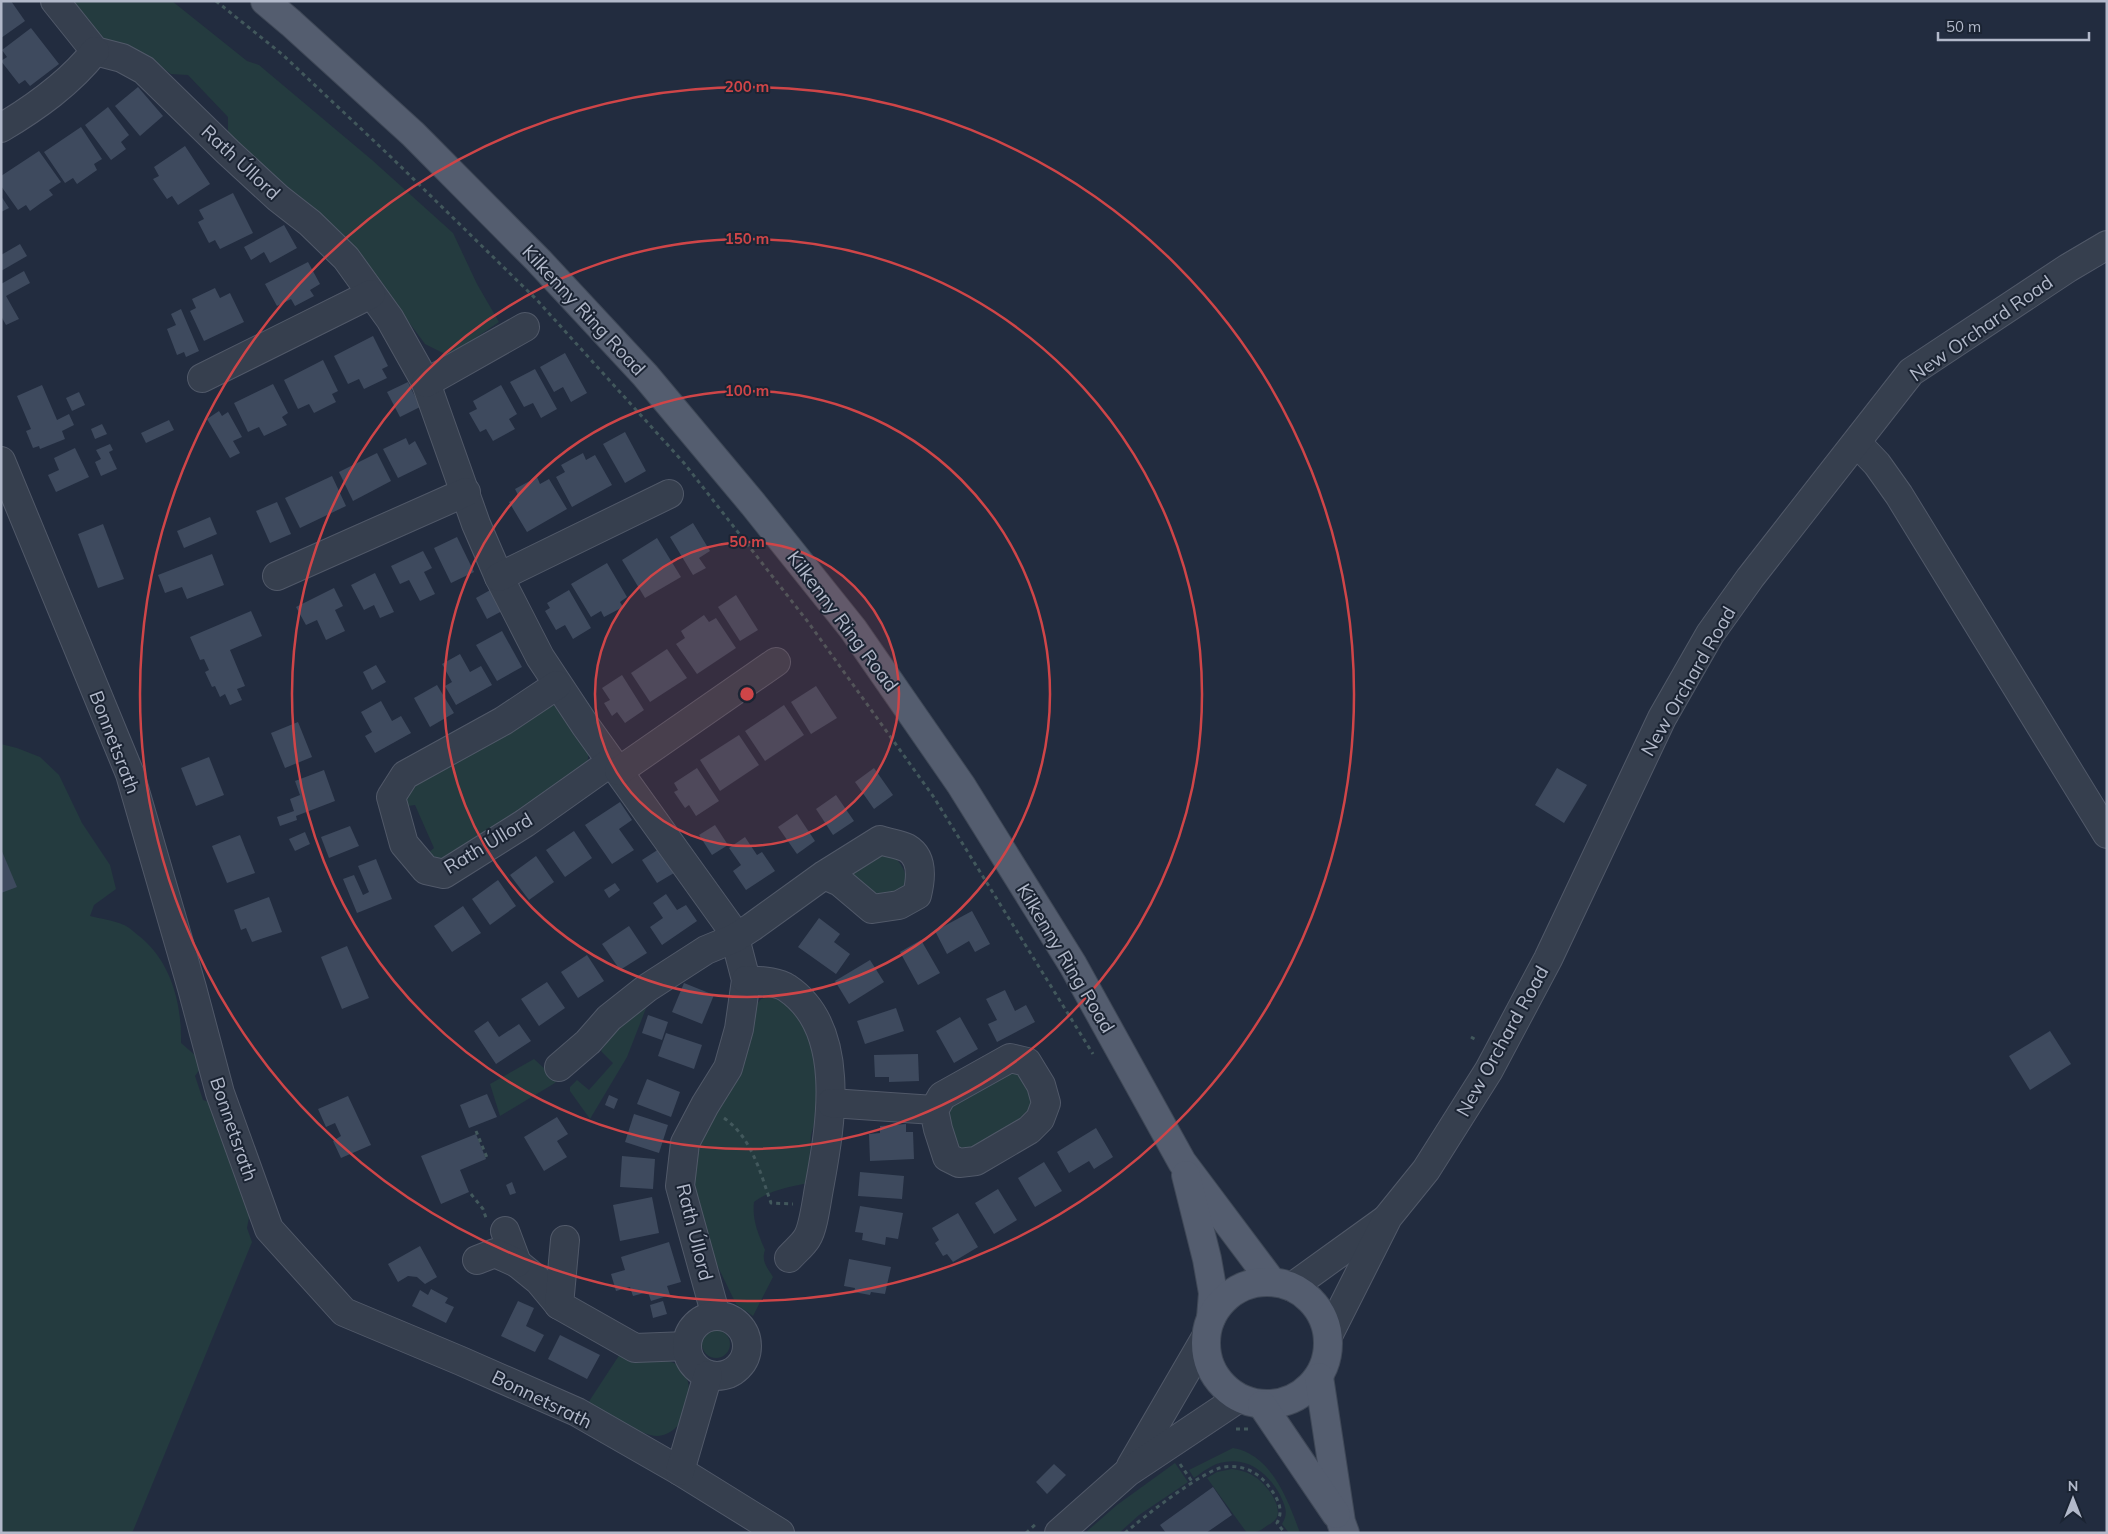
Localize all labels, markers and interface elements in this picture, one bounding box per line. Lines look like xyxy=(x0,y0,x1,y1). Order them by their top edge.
scale bar xyxy=(1938,10,2089,42)
text: 50 m xyxy=(1946,17,1981,36)
text: 200 m xyxy=(725,77,769,96)
street label: Rath Úllord xyxy=(197,119,285,205)
text: 150 m xyxy=(725,229,769,248)
street label: Kilkenny Ring Road xyxy=(517,240,651,380)
street label: New Orchard Road xyxy=(1905,270,2057,386)
text: 100 m xyxy=(725,381,769,400)
text: 50 m xyxy=(729,532,765,551)
street label: Kilkenny Ring Road xyxy=(782,546,904,696)
street label: New Orchard Road xyxy=(1635,602,1741,760)
centre of rings xyxy=(738,685,756,703)
street label: Bonnetsrath xyxy=(84,687,146,797)
street label: Rath Úllord xyxy=(439,807,537,879)
street label: Kilkenny Ring Road xyxy=(1012,879,1120,1037)
street label: New Orchard Road xyxy=(1451,961,1553,1121)
street label: Bonnetsrath xyxy=(205,1074,263,1184)
street label: Rath Úllord xyxy=(671,1181,719,1283)
street label: Bonnetsrath xyxy=(488,1364,596,1434)
north arrow xyxy=(2048,1474,2098,1524)
text: N xyxy=(2068,1477,2078,1495)

